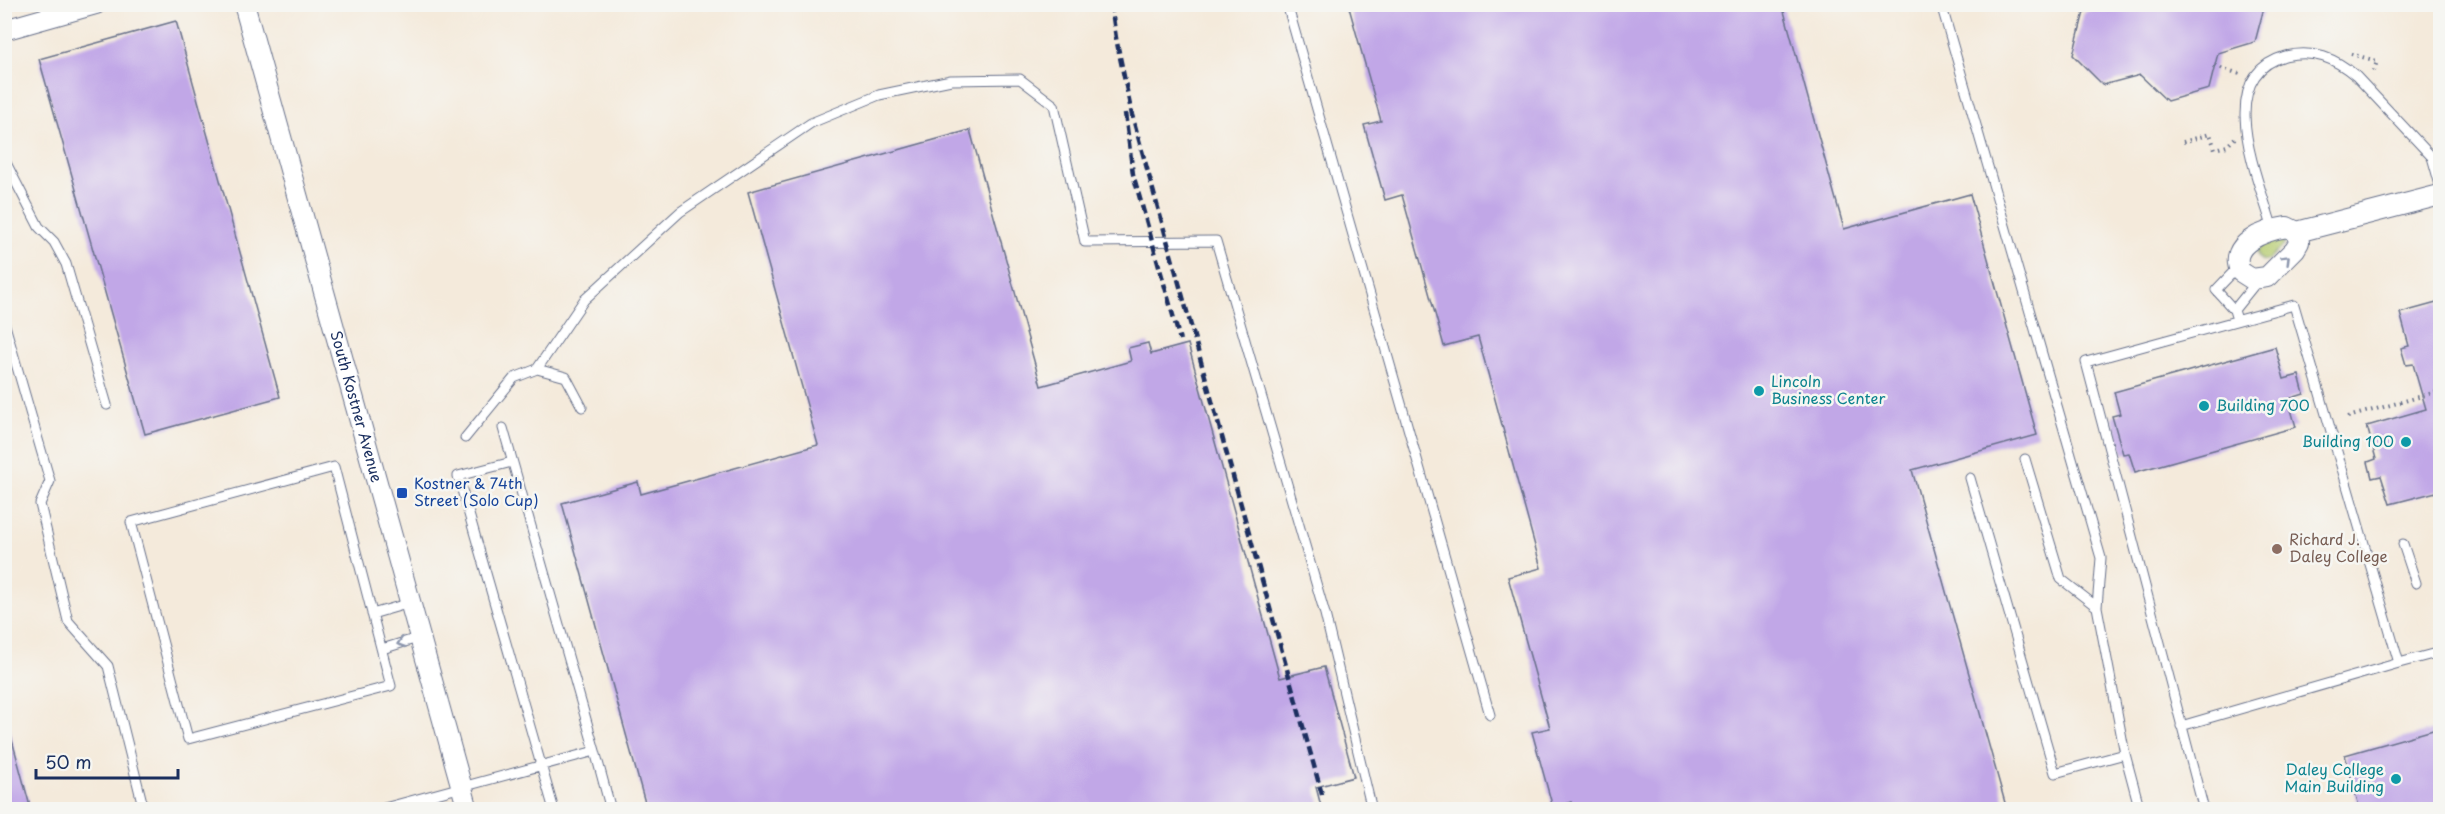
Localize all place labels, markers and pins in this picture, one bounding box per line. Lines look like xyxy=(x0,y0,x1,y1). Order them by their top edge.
place label: Lincoln Business Center xyxy=(1771,369,1886,409)
marker: Lincoln Business Center xyxy=(1752,384,1766,398)
place label: Building 700 xyxy=(2216,393,2310,416)
marker: Building 700 xyxy=(2197,399,2211,413)
place label: Building 100 xyxy=(2302,429,2394,452)
marker: Building 100 xyxy=(2399,435,2413,449)
place label: Kostner & 74th Street (Solo Cup) xyxy=(414,471,539,511)
marker: Kostner & 74th Street (Solo Cup) xyxy=(395,486,409,500)
place label: Richard J. Daley College xyxy=(2289,527,2388,567)
marker: Richard J. Daley College xyxy=(2270,542,2284,556)
place label: Daley College Main Building xyxy=(2285,757,2384,797)
marker: Daley College Main Building xyxy=(2389,772,2403,786)

